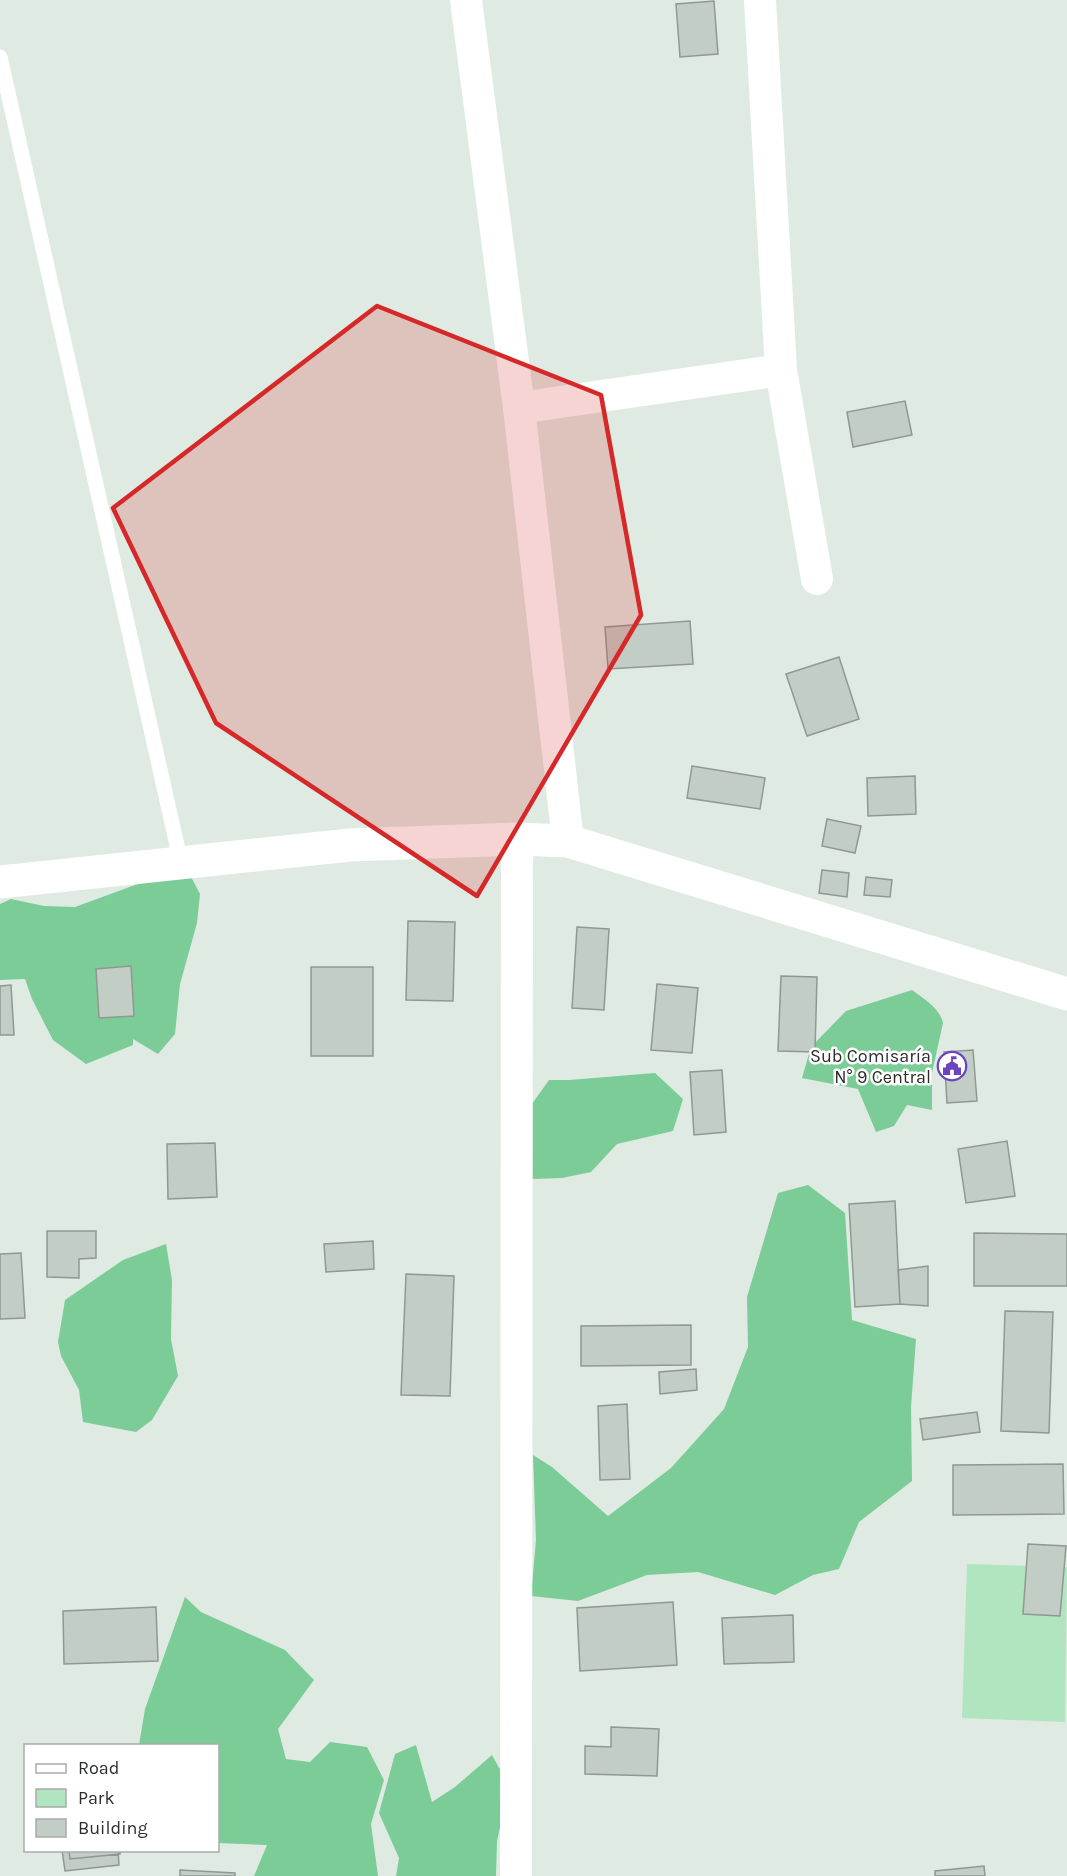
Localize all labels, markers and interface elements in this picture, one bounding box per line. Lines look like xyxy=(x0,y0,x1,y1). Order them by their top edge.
place label: Sub Comisaría N° 9 Central xyxy=(810,1045,931,1088)
public building icon: Sub Comisaría N° 9 Central xyxy=(936,1050,968,1082)
legend xyxy=(24,1744,219,1852)
text: Road xyxy=(78,1757,119,1779)
text: Park xyxy=(78,1787,115,1809)
text: Building xyxy=(78,1817,148,1839)

